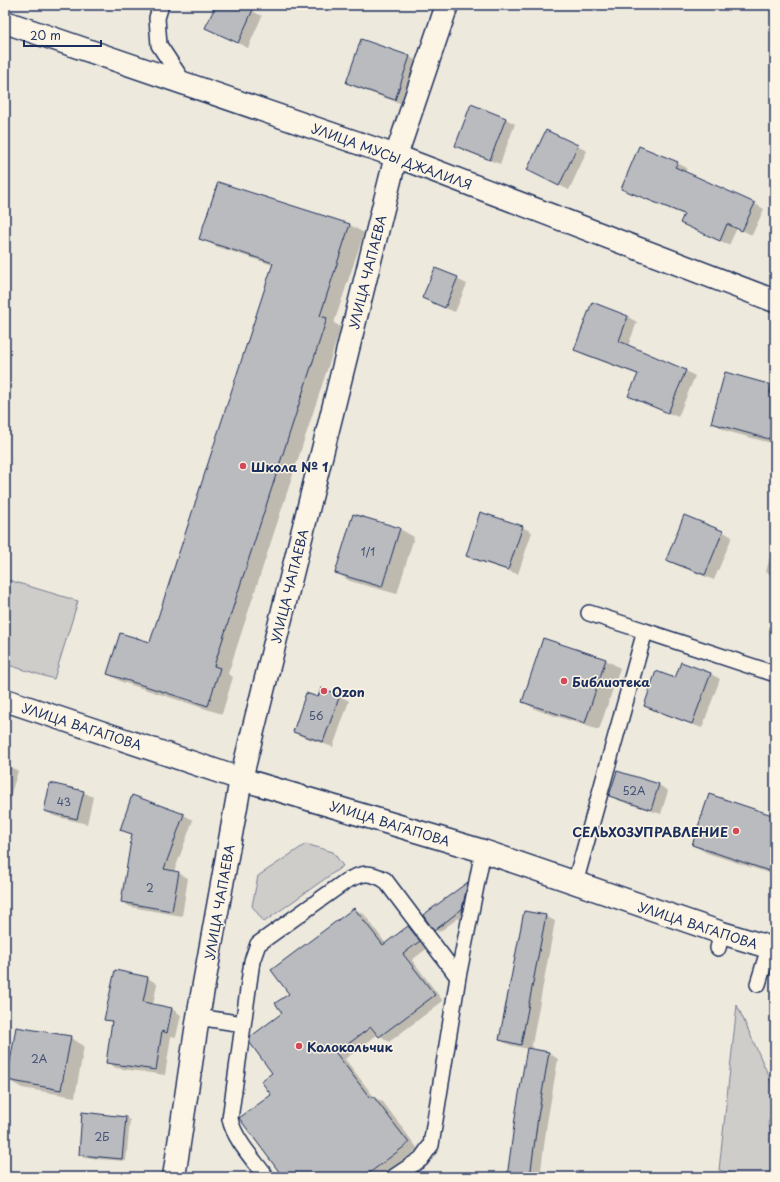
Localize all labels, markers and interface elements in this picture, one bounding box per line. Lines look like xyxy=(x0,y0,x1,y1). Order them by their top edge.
scale bar xyxy=(24,22,101,48)
text: 20 m xyxy=(30,26,61,44)
street label: УЛИЦА МУСЫ ДЖАЛИЛЯ xyxy=(309,118,475,194)
street label: УЛИЦА ЧАПАЕВА xyxy=(344,213,390,331)
place label: Школа № 1 xyxy=(251,457,328,476)
marker: Школа № 1 xyxy=(238,461,248,471)
street label: УЛИЦА ЧАПАЕВА xyxy=(266,527,312,645)
house number: 1/1 xyxy=(361,543,375,560)
place label: Библиотека xyxy=(572,672,650,691)
marker: Библиотека xyxy=(559,676,569,686)
place label: Ozon xyxy=(332,682,365,701)
marker: Ozon xyxy=(319,686,329,696)
street label: УЛИЦА ВАГАПОВА xyxy=(20,698,144,754)
house number: 56 xyxy=(309,707,324,724)
house number: 52А xyxy=(623,782,646,799)
house number: 43 xyxy=(57,793,71,810)
street label: УЛИЦА ВАГАПОВА xyxy=(328,796,452,850)
place label: СЕЛЬХОЗУПРАВЛЕНИЕ xyxy=(572,822,728,841)
marker: СЕЛЬХОЗУПРАВЛЕНИЕ xyxy=(731,826,741,836)
street label: УЛИЦА ЧАПАЕВА xyxy=(199,843,239,961)
house number: 2 xyxy=(146,879,154,896)
street label: УЛИЦА ВАГАПОВА xyxy=(636,897,760,953)
place label: Колокольчик xyxy=(307,1037,393,1056)
marker: Колокольчик xyxy=(294,1041,304,1051)
house number: 2А xyxy=(31,1050,48,1067)
house number: 2Б xyxy=(95,1128,109,1145)

